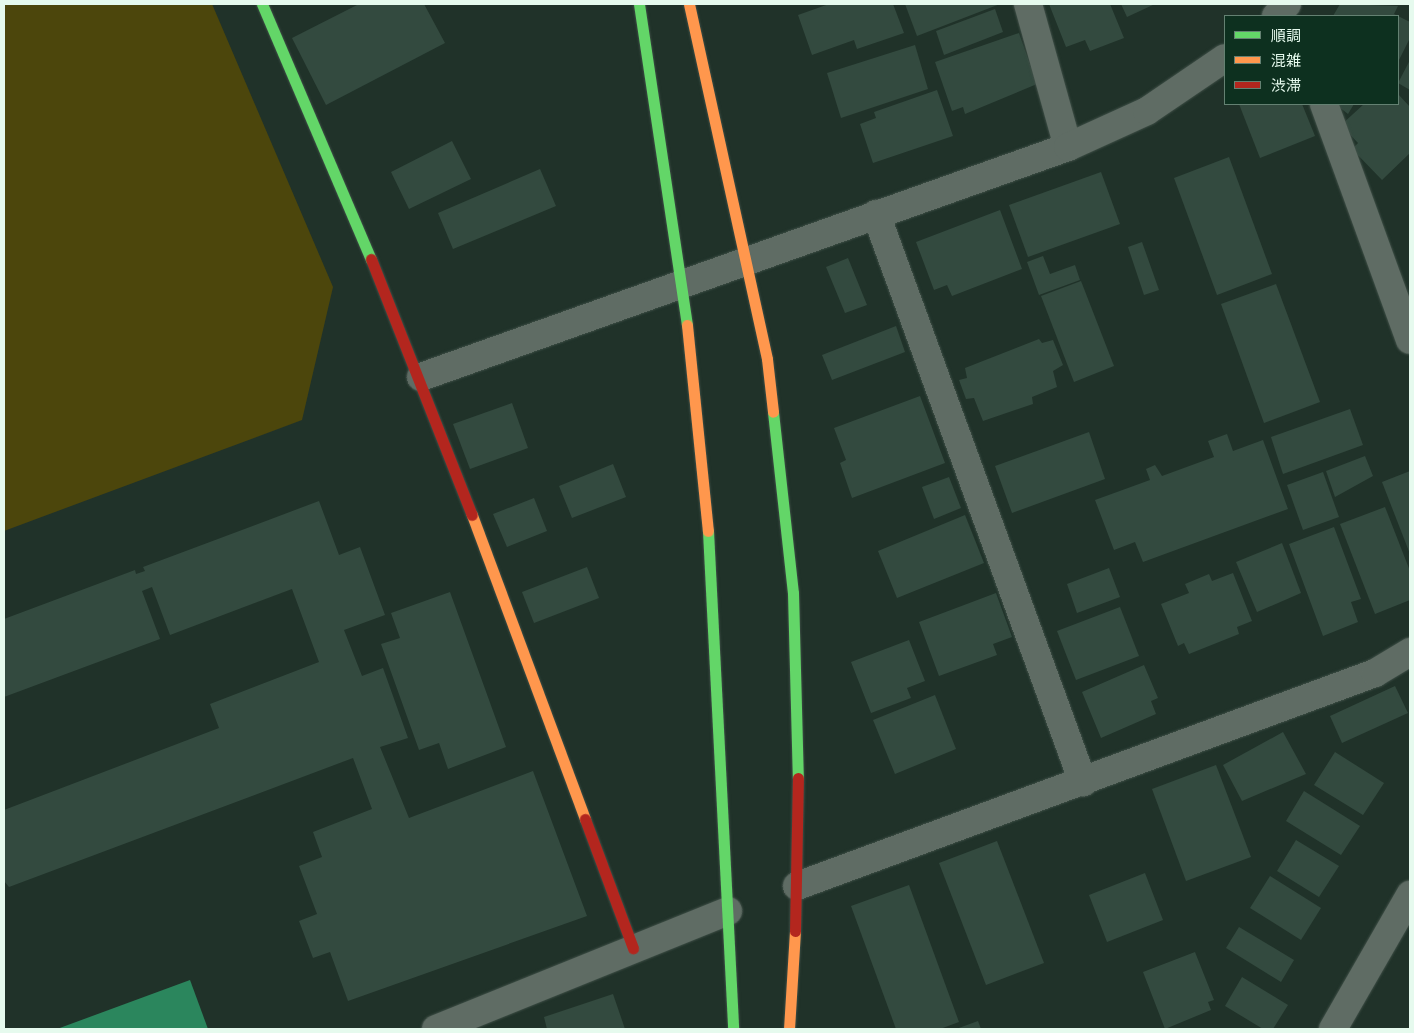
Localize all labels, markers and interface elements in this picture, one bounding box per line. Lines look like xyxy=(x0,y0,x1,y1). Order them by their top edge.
legend xyxy=(1224,15,1399,105)
text: 順調 xyxy=(1271,27,1301,44)
text: 混雑 xyxy=(1271,52,1301,69)
text: 渋滞 xyxy=(1271,77,1301,94)

